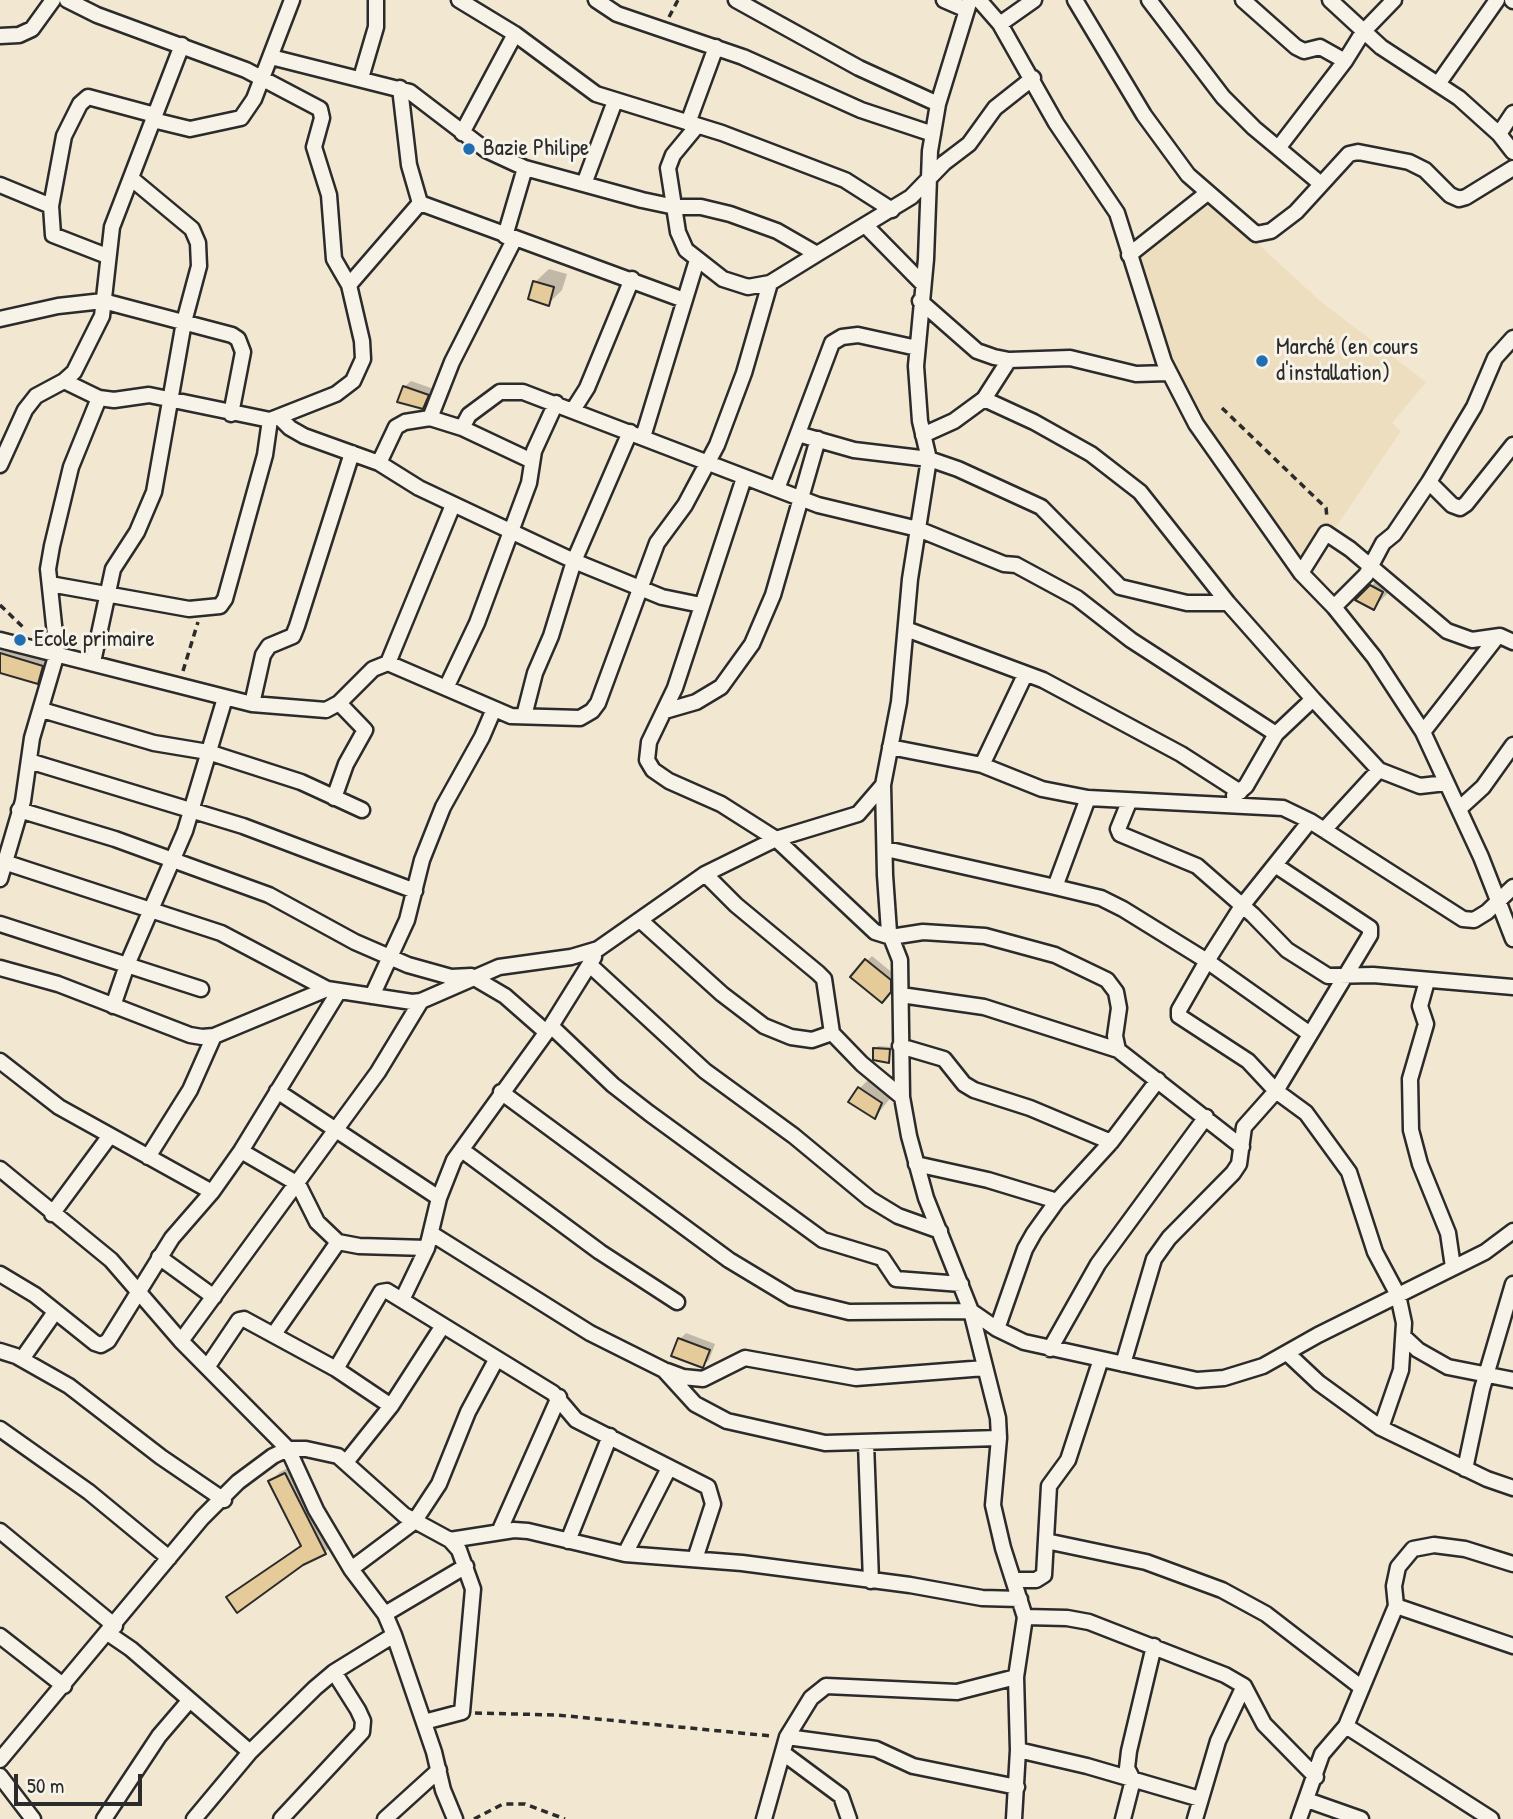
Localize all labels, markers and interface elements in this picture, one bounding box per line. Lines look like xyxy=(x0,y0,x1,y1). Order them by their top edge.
place label: Bazie Philipe xyxy=(483,135,589,163)
marker: Bazie Philipe xyxy=(461,141,477,157)
place label: Marché (en cours d'installation) xyxy=(1276,334,1418,388)
marker: Marché (en cours d'installation) xyxy=(1254,353,1270,369)
place label: Ecole primaire xyxy=(34,626,155,654)
marker: Ecole primaire xyxy=(12,632,28,648)
scale bar xyxy=(18,1759,145,1803)
text: 50 m xyxy=(27,1771,64,1800)

